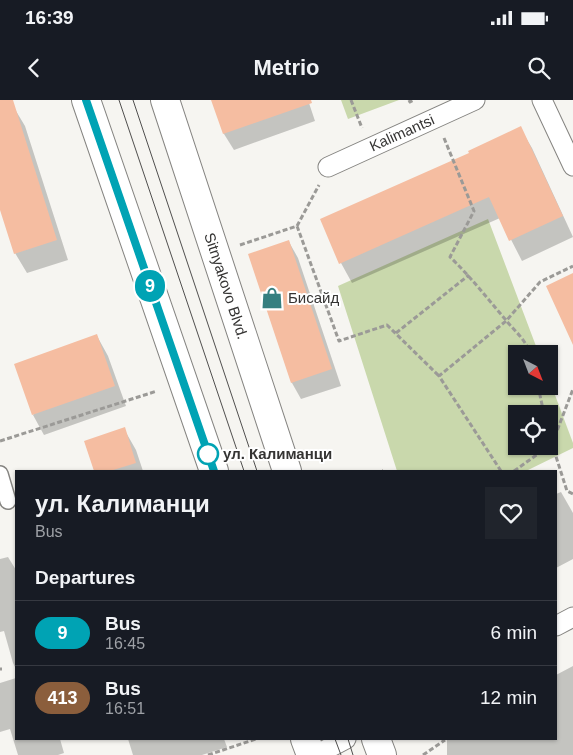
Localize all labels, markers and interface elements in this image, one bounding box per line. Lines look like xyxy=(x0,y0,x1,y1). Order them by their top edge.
text: 16:39 xyxy=(25,7,74,28)
icon: back xyxy=(20,54,48,82)
icon: search xyxy=(525,54,553,82)
text: Metrio xyxy=(254,55,320,80)
street label: Kalimantsi xyxy=(367,111,437,154)
street label: Sitnyakovo Blvd. xyxy=(201,230,252,341)
line badge: 9 xyxy=(134,270,166,302)
text: 9 xyxy=(145,276,155,296)
shop icon: Бисайд xyxy=(259,285,285,311)
place label: Бисайд xyxy=(288,289,339,306)
north arrow xyxy=(508,345,558,395)
map controls xyxy=(508,345,558,455)
button: locate xyxy=(508,405,558,455)
marker: ул. Калиманци xyxy=(197,443,219,465)
place label: ул. Калиманци xyxy=(223,445,332,462)
button: heart xyxy=(485,487,537,539)
text: ул. Калиманци xyxy=(35,490,210,517)
text: Bus xyxy=(35,523,63,540)
text: Departures xyxy=(35,567,135,588)
text: Bus xyxy=(105,613,141,634)
text: 6 min xyxy=(491,622,537,643)
text: 9 xyxy=(57,623,68,643)
text: 16:45 xyxy=(105,635,145,652)
text: Bus xyxy=(105,678,141,699)
text: 12 min xyxy=(480,687,537,708)
text: 413 xyxy=(47,688,78,708)
text: 16:51 xyxy=(105,700,145,717)

